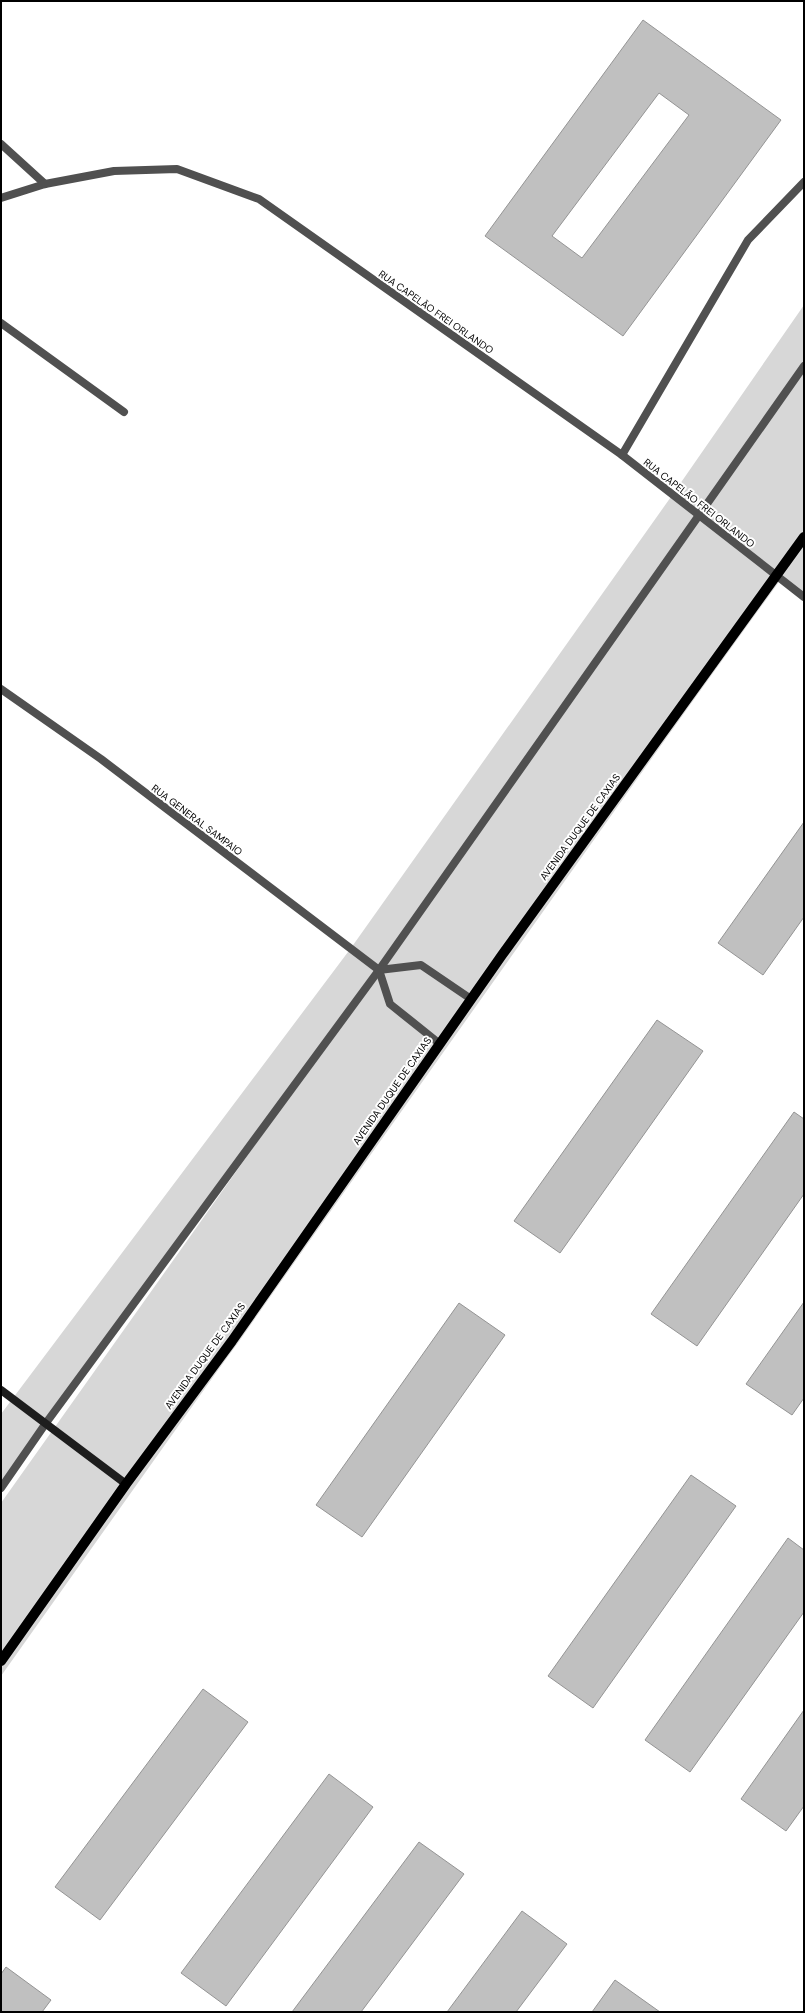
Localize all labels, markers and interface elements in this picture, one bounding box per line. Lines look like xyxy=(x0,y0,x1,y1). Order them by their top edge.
street label: RUA CAPELÃO FREI ORLANDO xyxy=(376,267,496,357)
street label: RUA CAPELÃO FREI ORLANDO xyxy=(641,456,757,551)
street label: AVENIDA DUQUE DE CAXIAS xyxy=(537,771,623,883)
street label: RUA GENERAL SAMPAIO xyxy=(149,782,245,859)
street label: AVENIDA DUQUE DE CAXIAS xyxy=(350,1034,434,1147)
street label: AVENIDA DUQUE DE CAXIAS xyxy=(162,1300,248,1412)

